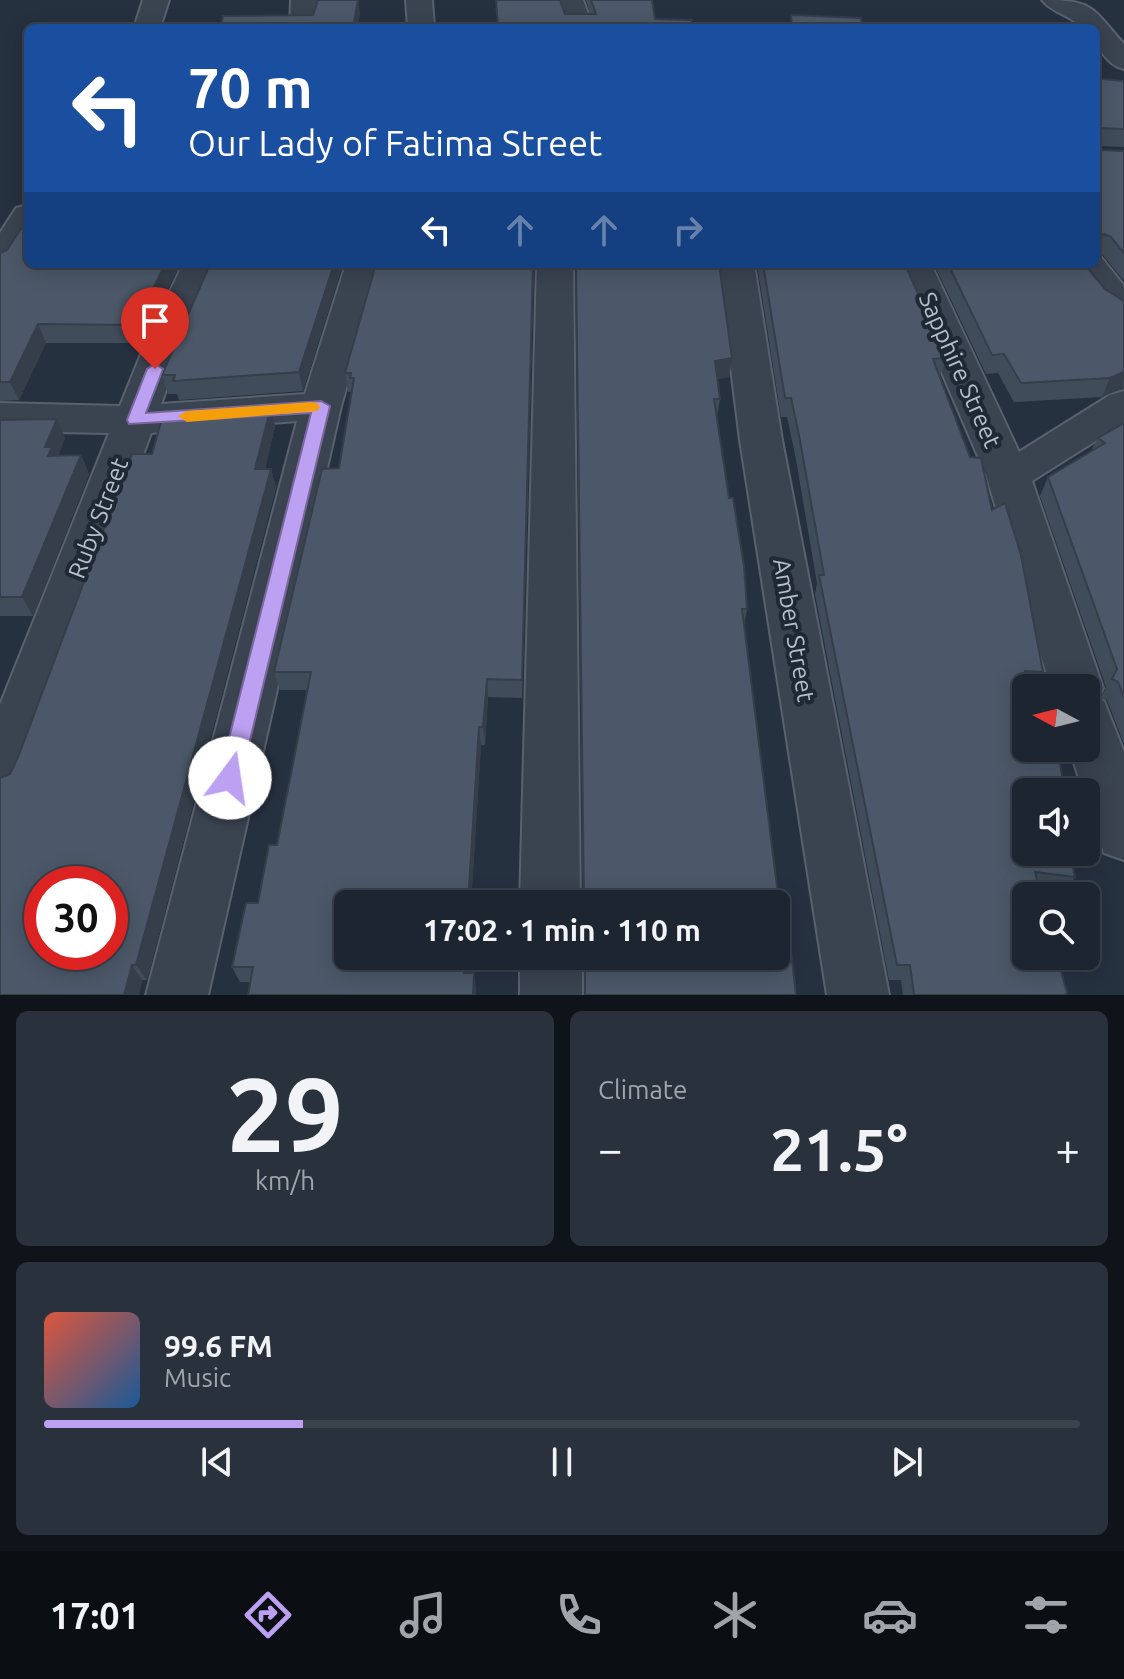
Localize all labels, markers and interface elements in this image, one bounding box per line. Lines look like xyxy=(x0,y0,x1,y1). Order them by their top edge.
icon: left xyxy=(56,56,160,160)
text: 70 m xyxy=(188,56,313,119)
text: Our Lady of Fatima Street xyxy=(188,122,602,163)
icon: left xyxy=(414,208,458,252)
icon: ahead xyxy=(498,208,542,252)
icon: ahead xyxy=(582,208,626,252)
icon: right xyxy=(666,208,710,252)
pin xyxy=(121,287,189,369)
street label: Sapphire Street xyxy=(914,288,1007,452)
icon: arrive xyxy=(133,299,177,343)
street label: Ruby Street xyxy=(63,453,134,582)
street label: Amber Street xyxy=(768,556,820,704)
north arrow xyxy=(1012,674,1100,762)
map controls xyxy=(1012,674,1100,970)
position arrow xyxy=(188,736,272,820)
button: sound xyxy=(1012,778,1100,866)
speed limit sign: 30 xyxy=(24,866,128,970)
button: search xyxy=(1012,882,1100,970)
text: 17:02 · 1 min · 110 m xyxy=(423,913,701,947)
text: 29 xyxy=(226,1055,344,1172)
text: Climate xyxy=(598,1075,687,1104)
text: 21.5° xyxy=(770,1115,908,1182)
text: − xyxy=(598,1124,623,1173)
text: + xyxy=(1055,1124,1080,1173)
text: km/h xyxy=(255,1166,315,1195)
text: 99.6 FM xyxy=(164,1329,273,1363)
text: Music xyxy=(164,1363,231,1392)
icon: previous xyxy=(195,1440,239,1484)
icon: pause xyxy=(540,1440,584,1484)
icon: next xyxy=(885,1440,929,1484)
icon: directions xyxy=(240,1587,296,1643)
icon: music xyxy=(395,1587,451,1643)
icon: phone xyxy=(551,1587,607,1643)
icon: climate xyxy=(707,1587,763,1643)
icon: car xyxy=(862,1587,918,1643)
icon: filters xyxy=(1018,1587,1074,1643)
text: 17:01 xyxy=(50,1595,140,1636)

